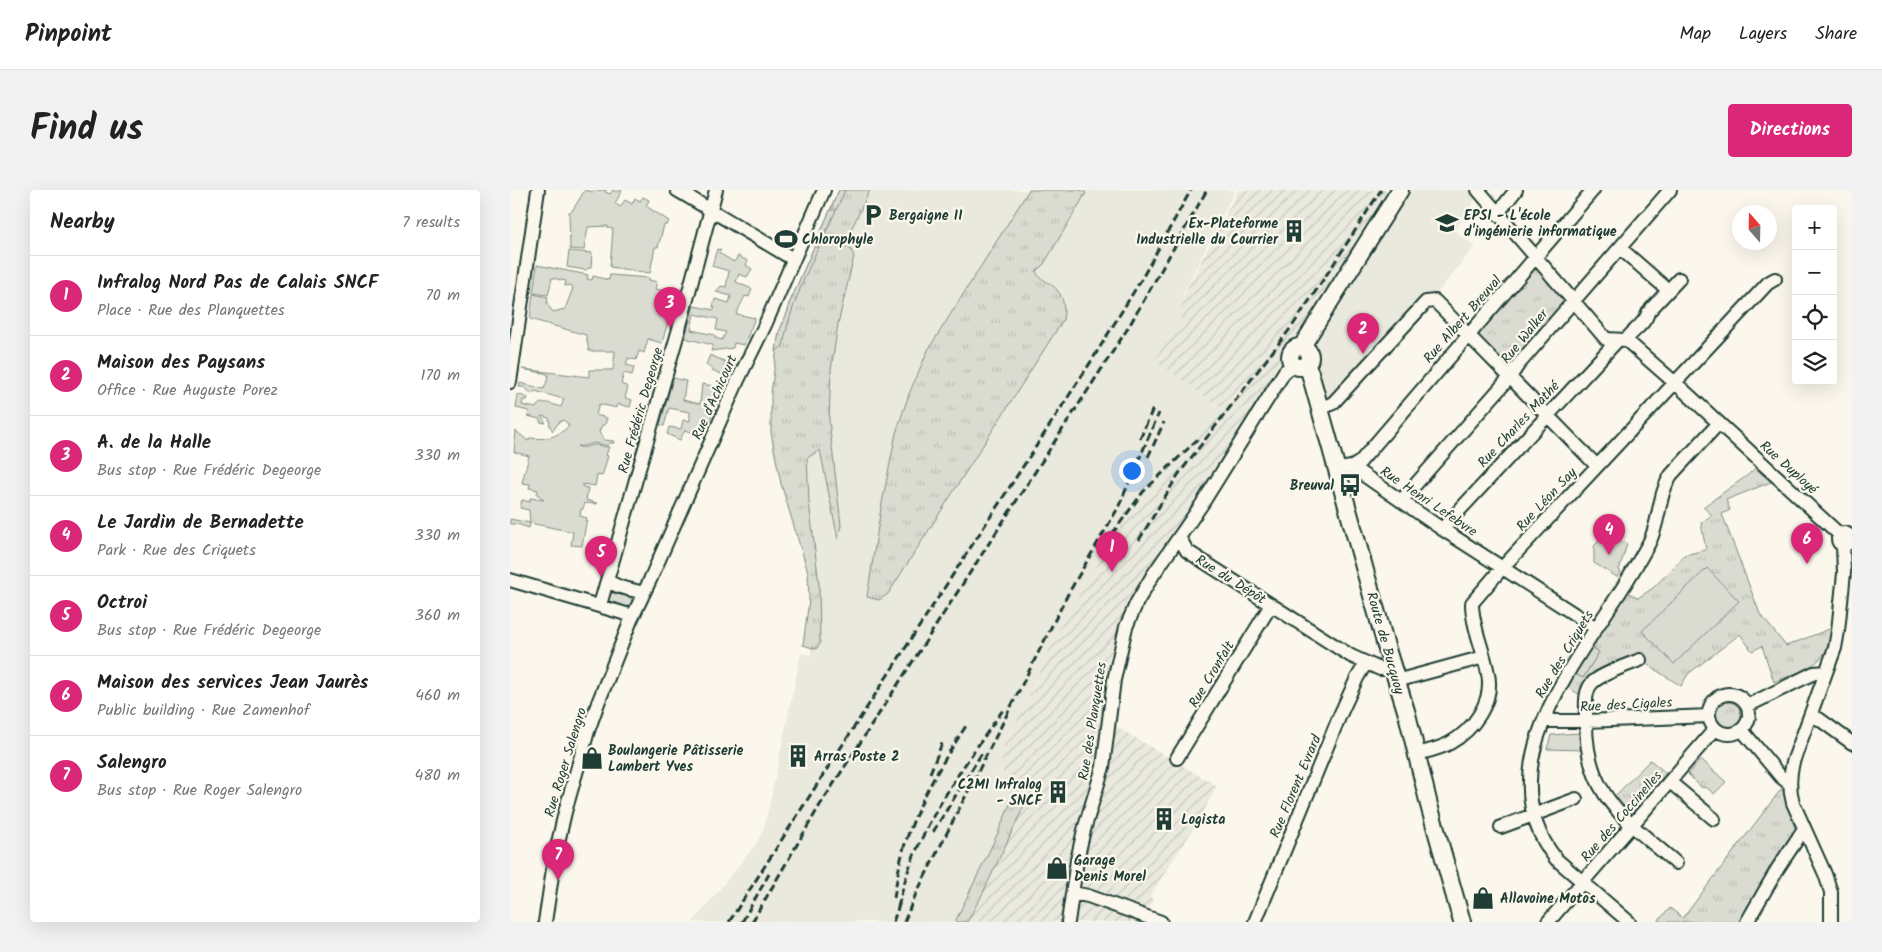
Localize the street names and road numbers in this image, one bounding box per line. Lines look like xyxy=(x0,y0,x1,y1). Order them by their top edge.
street label: Rue Albert Breuval xyxy=(1418,270,1508,369)
street label: Rue Walker xyxy=(1496,303,1555,369)
street label: Rue Frédéric Degeorge xyxy=(612,344,670,476)
street label: Rue d'Achicourt xyxy=(686,351,744,443)
street label: Rue Charles Mathé xyxy=(1473,376,1566,473)
street label: Rue Duployé xyxy=(1754,436,1823,501)
street label: Rue Henri Lefebvre xyxy=(1375,461,1482,543)
street label: Rue Léon Say xyxy=(1511,462,1583,537)
street label: Rue du Dépôt xyxy=(1191,549,1271,611)
street label: Route de Bucquoy xyxy=(1360,589,1410,697)
street label: Rue des Criquets xyxy=(1530,606,1600,703)
street label: Rue Cronfalt xyxy=(1183,636,1241,712)
street label: Rue des Planquettes xyxy=(1073,660,1113,782)
street label: Rue des Cigales xyxy=(1579,692,1673,718)
street label: Rue Roger Salengro xyxy=(539,705,593,820)
street label: Rue Florent Evrard xyxy=(1264,730,1328,841)
street label: Rue des Coccinelles xyxy=(1576,766,1668,867)

